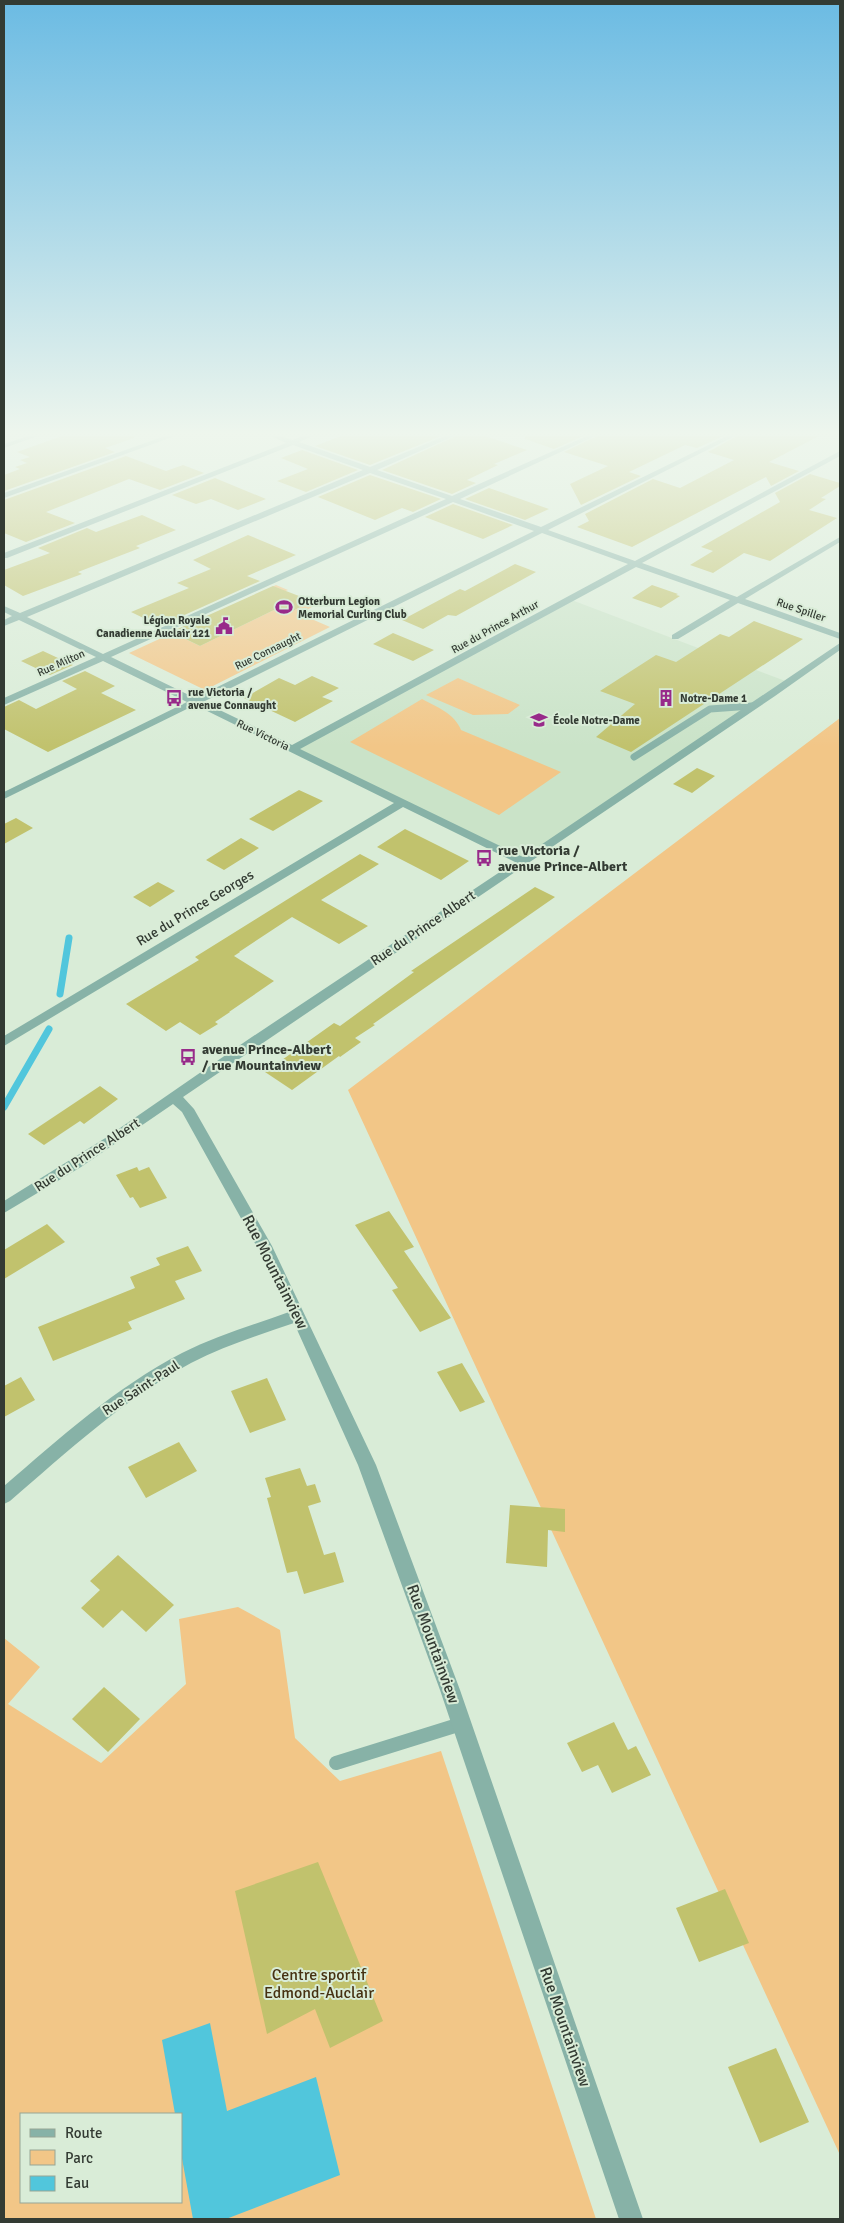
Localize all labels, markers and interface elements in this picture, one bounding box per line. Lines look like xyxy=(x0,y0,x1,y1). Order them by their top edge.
place label: Otterburn Legion Memorial Curling Club xyxy=(298,595,407,621)
street label: Rue Spiller xyxy=(775,596,827,624)
sports icon: Otterburn Legion Memorial Curling Club xyxy=(274,597,294,617)
street label: Rue du Prince Arthur xyxy=(449,598,541,656)
place label: Légion Royale Canadienne Auclair 121 xyxy=(96,614,211,640)
public building icon: Légion Royale Canadienne Auclair 121 xyxy=(214,616,234,636)
street label: Rue Connaught xyxy=(233,629,303,673)
street label: Rue Milton xyxy=(35,647,87,679)
place label: rue Victoria / avenue Connaught xyxy=(188,686,276,712)
bus stop icon: rue Victoria / avenue Connaught xyxy=(164,688,184,708)
building icon: Notre-Dame 1 xyxy=(656,688,676,708)
place label: Notre-Dame 1 xyxy=(680,692,747,705)
school or university icon: École Notre-Dame xyxy=(529,710,549,730)
place label: École Notre-Dame xyxy=(553,713,640,727)
street label: Rue Victoria xyxy=(235,717,292,754)
place label: rue Victoria / avenue Prince-Albert xyxy=(498,842,628,875)
bus stop icon: rue Victoria / avenue Prince-Albert xyxy=(474,848,494,868)
street label: Rue du Prince Georges xyxy=(133,866,257,950)
street label: Rue du Prince Albert xyxy=(368,887,479,969)
place label: avenue Prince-Albert / rue Mountainview xyxy=(202,1041,332,1074)
bus stop icon: avenue Prince-Albert / rue Mountainview xyxy=(178,1047,198,1067)
street label: Rue du Prince Albert xyxy=(31,1114,143,1195)
street label: Rue Mountainview xyxy=(238,1212,313,1333)
street label: Rue Saint-Paul xyxy=(99,1357,183,1419)
street label: Rue Mountainview xyxy=(402,1582,464,1707)
street label: Rue Mountainview xyxy=(535,1964,595,2090)
park label: Centre sportif Edmond-Auclair xyxy=(264,1965,374,2003)
legend xyxy=(20,2113,182,2203)
text: Route xyxy=(65,2124,102,2142)
text: Parc xyxy=(65,2149,93,2167)
text: Eau xyxy=(65,2174,89,2192)

